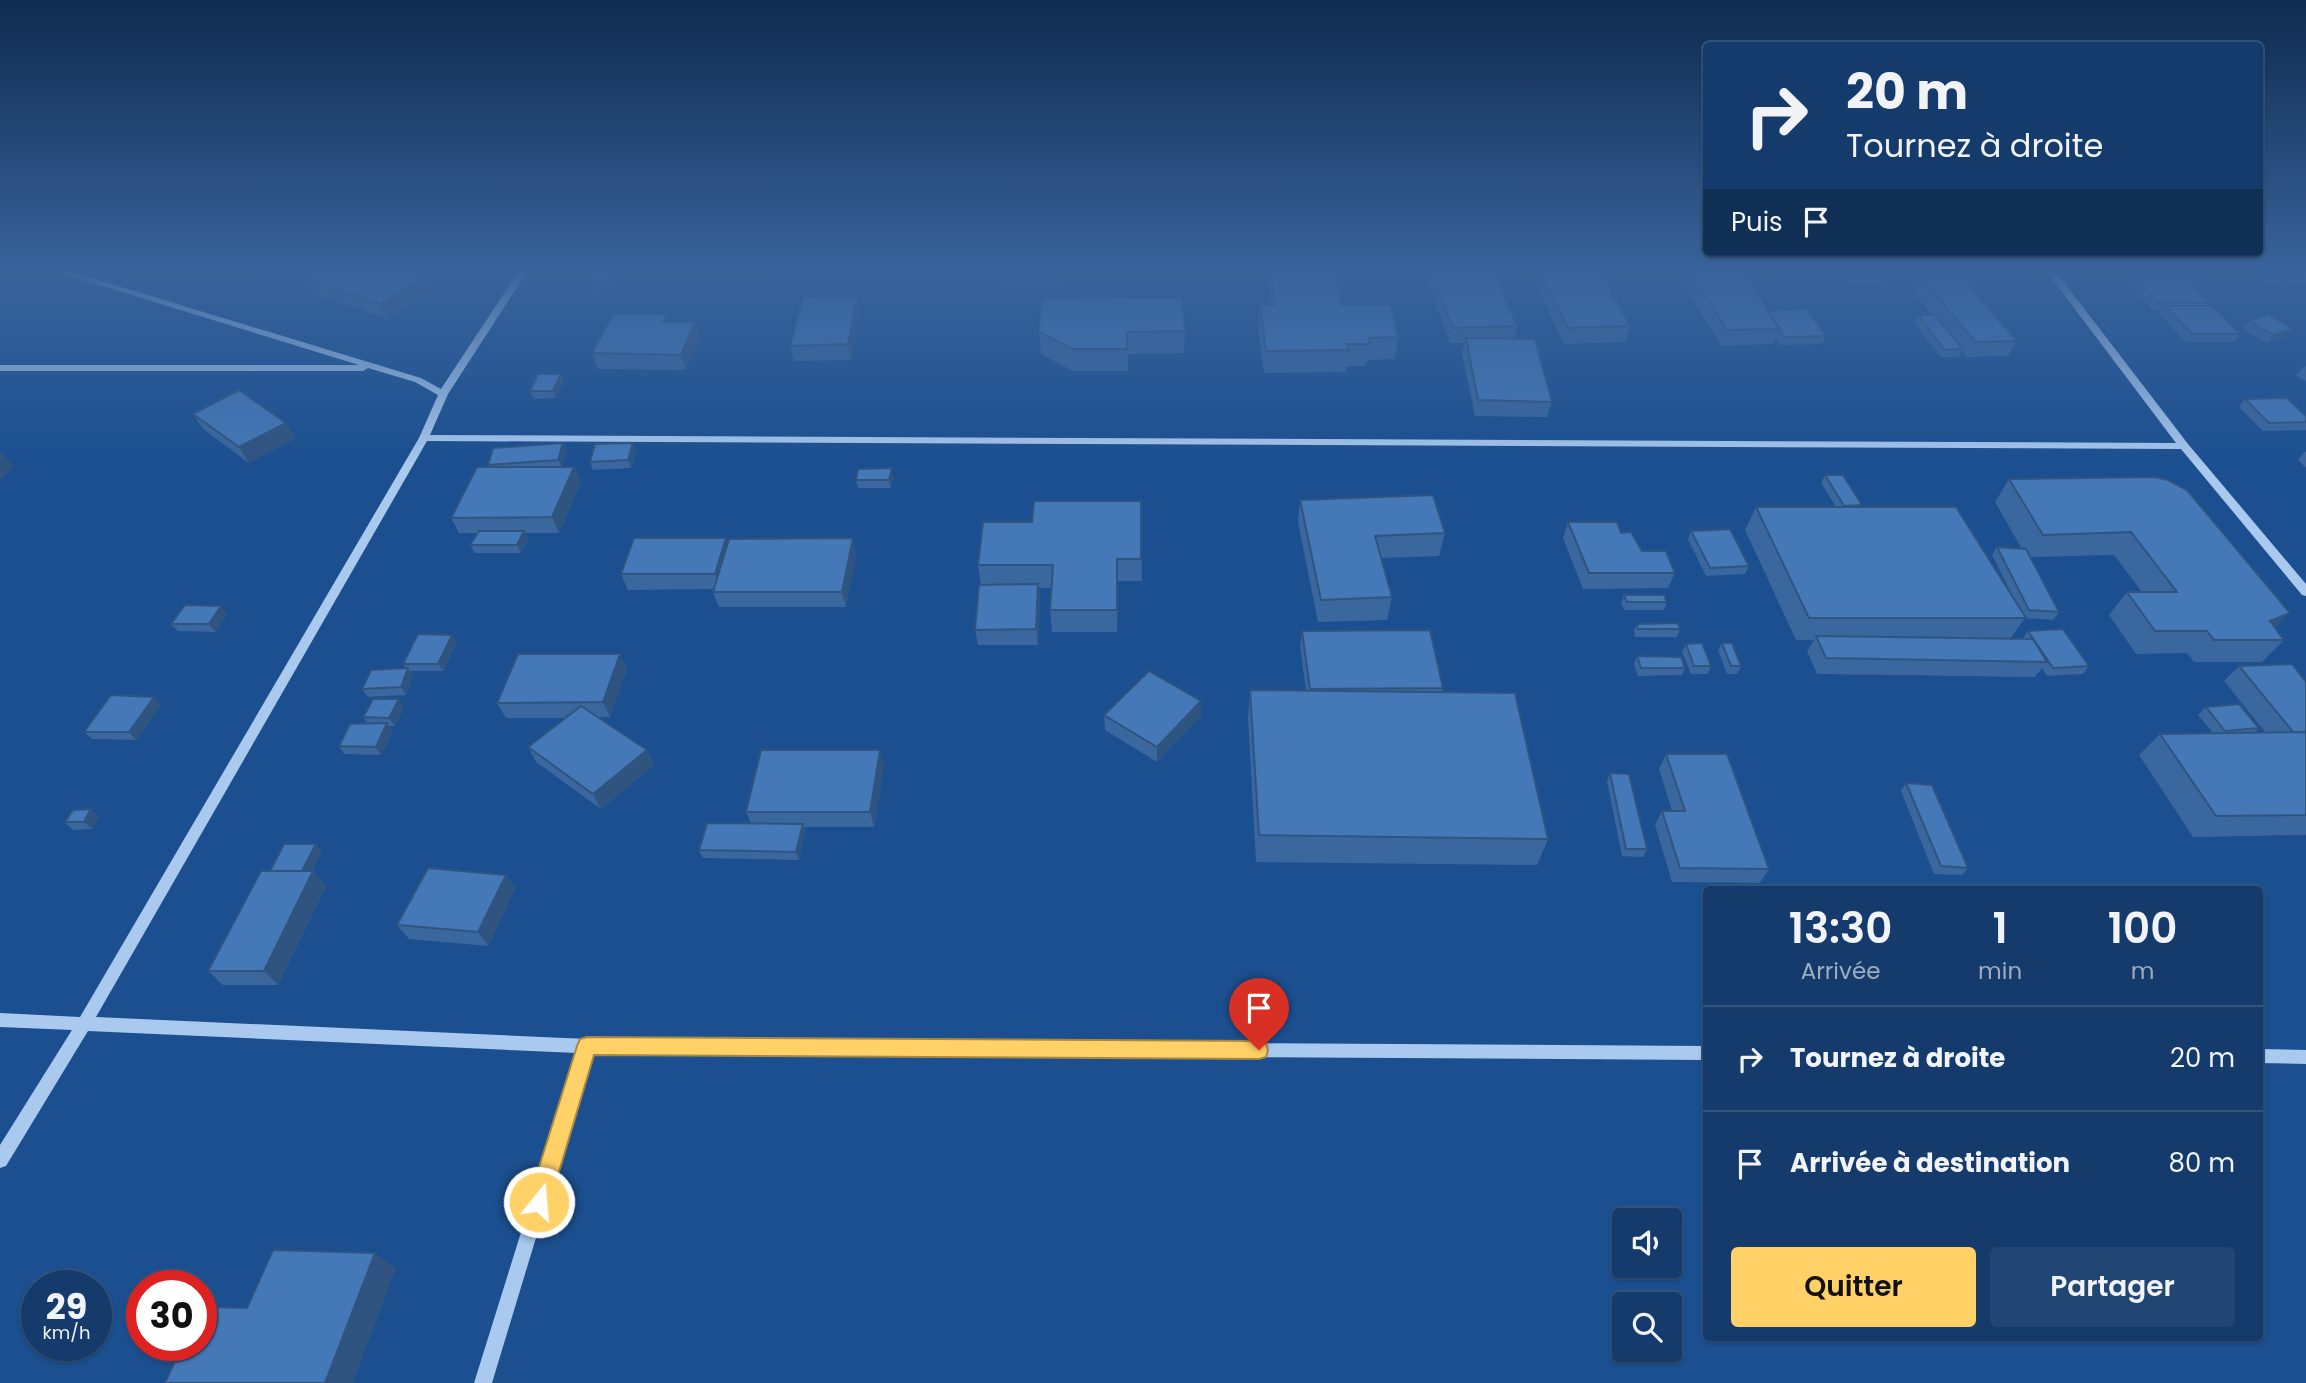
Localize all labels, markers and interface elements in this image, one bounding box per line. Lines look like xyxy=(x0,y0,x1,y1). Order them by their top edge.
text: 20 m xyxy=(1846,58,1968,126)
icon: right xyxy=(1731,70,1822,161)
text: Tournez à droite xyxy=(1846,123,2103,168)
icon: arrive xyxy=(1797,203,1835,241)
text: Puis xyxy=(1731,204,1783,240)
text: 13:30 xyxy=(1789,899,1892,958)
text: 1 xyxy=(1993,899,2008,958)
text: 100 xyxy=(2108,899,2177,958)
text: Arrivée xyxy=(1801,955,1880,987)
text: min xyxy=(1978,955,2022,987)
text: m xyxy=(2131,955,2154,987)
pin xyxy=(1229,978,1289,1050)
icon: arrive xyxy=(1240,989,1278,1027)
icon: right xyxy=(1731,1040,1769,1078)
text: Tournez à droite xyxy=(1790,1040,2005,1076)
text: 20 m xyxy=(2170,1040,2235,1076)
icon: arrive xyxy=(1731,1145,1769,1183)
text: Arrivée à destination xyxy=(1790,1145,2070,1181)
text: 80 m xyxy=(2169,1145,2235,1181)
position arrow xyxy=(502,1165,576,1239)
map controls xyxy=(1612,1208,1682,1362)
button: sound xyxy=(1612,1208,1682,1278)
button: Quitter xyxy=(1731,1247,1976,1327)
button: Partager xyxy=(1990,1247,2235,1327)
speed limit sign: 30 xyxy=(126,1270,217,1361)
text: 29 xyxy=(46,1282,87,1331)
button: search xyxy=(1612,1292,1682,1362)
text: km/h xyxy=(43,1320,90,1345)

